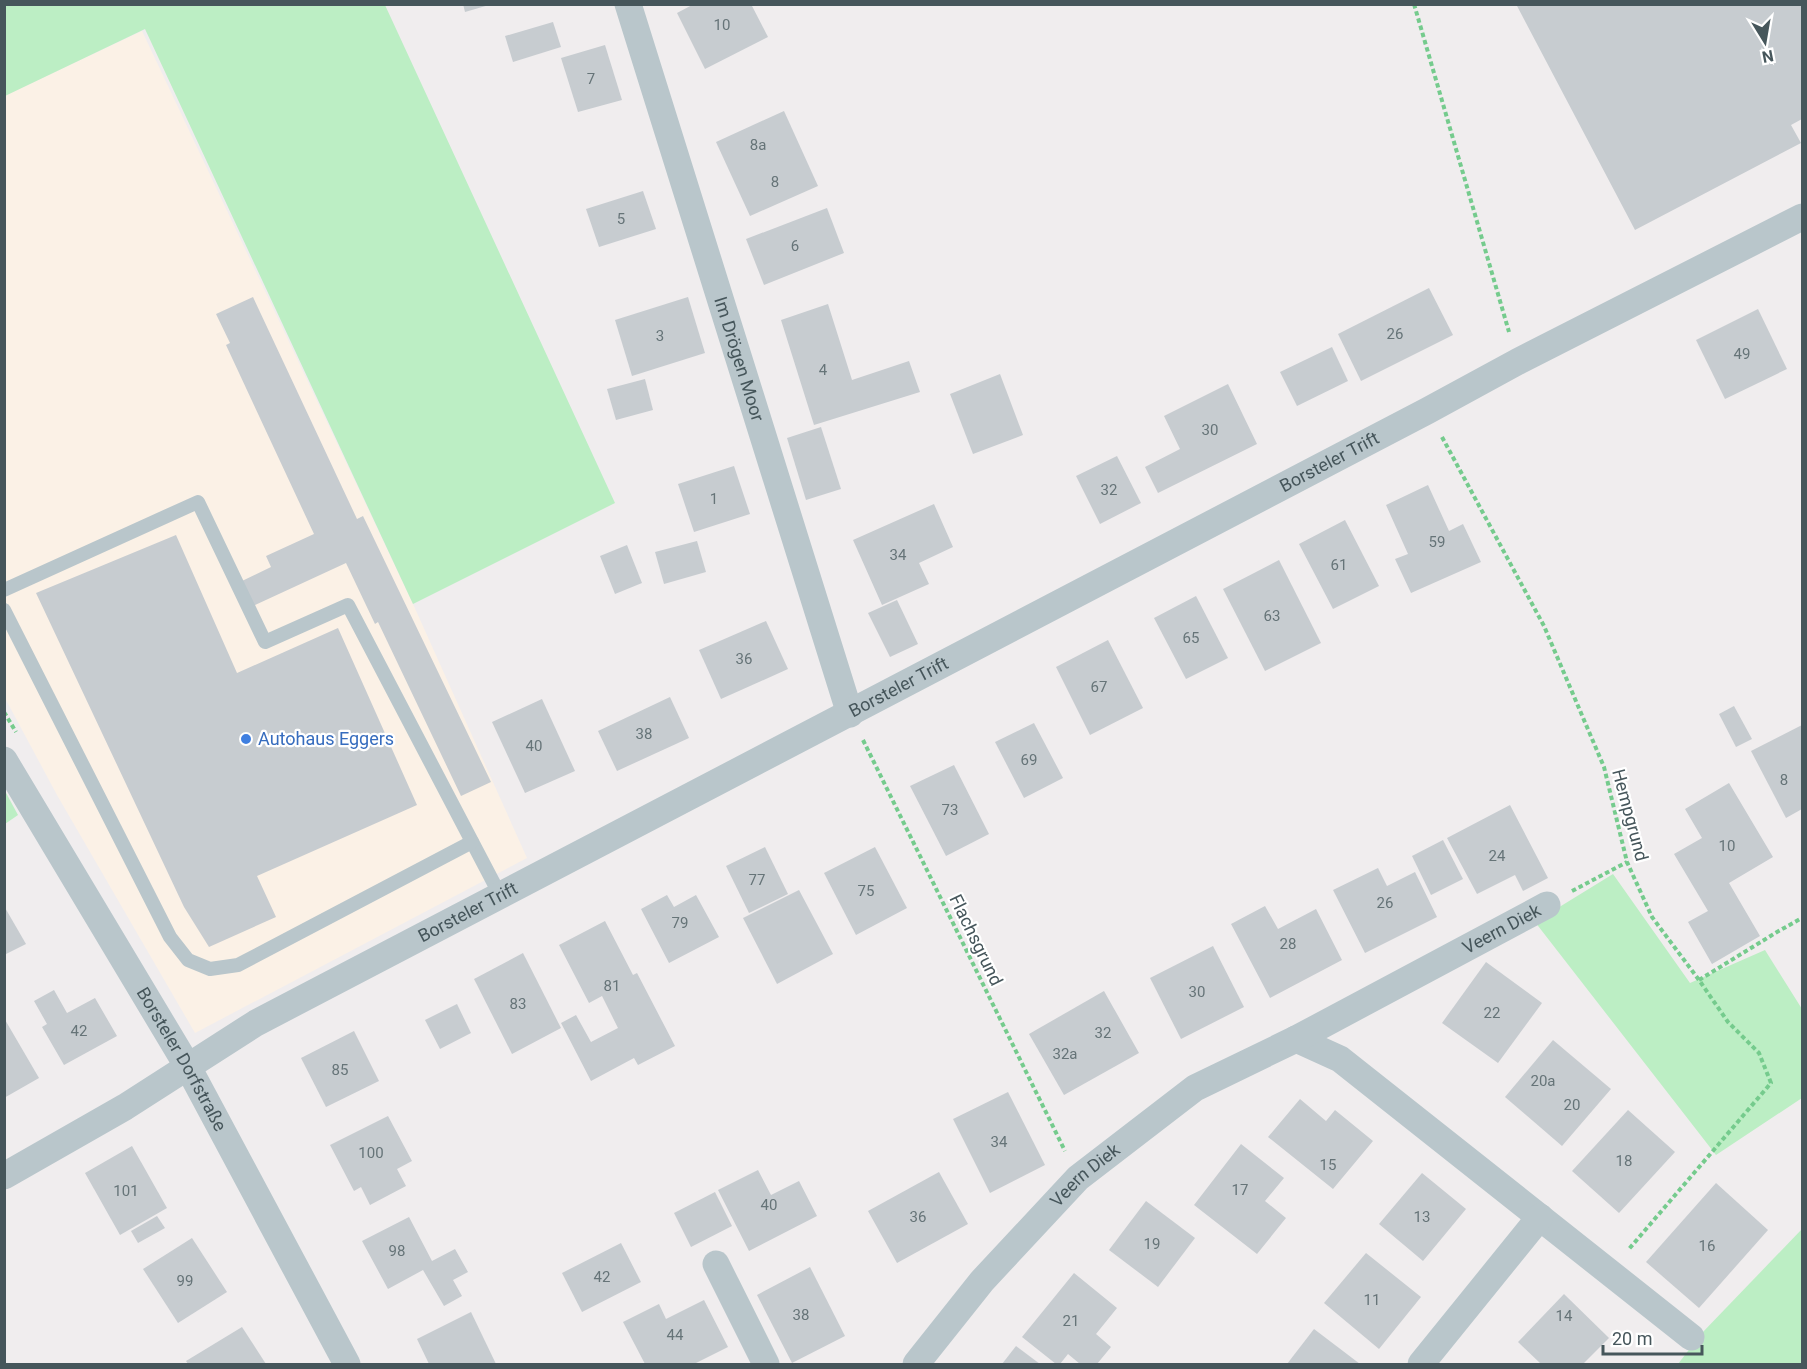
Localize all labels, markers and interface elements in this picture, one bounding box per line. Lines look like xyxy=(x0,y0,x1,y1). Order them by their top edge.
north arrow xyxy=(1735,12,1795,72)
house number: 10 xyxy=(714,16,730,34)
text: N xyxy=(1760,46,1775,67)
house number: 7 xyxy=(587,70,595,88)
house number: 8a xyxy=(750,136,766,154)
house number: 8 xyxy=(771,173,779,191)
house number: 5 xyxy=(617,210,625,228)
house number: 6 xyxy=(791,237,799,255)
street label: Im Drögen Moor xyxy=(710,294,769,424)
house number: 26 xyxy=(1387,325,1403,343)
house number: 3 xyxy=(656,327,664,345)
house number: 49 xyxy=(1734,345,1750,363)
house number: 4 xyxy=(819,361,828,379)
house number: 30 xyxy=(1202,421,1218,439)
street label: Borsteler Trift xyxy=(1276,427,1382,496)
house number: 32 xyxy=(1101,481,1117,499)
house number: 1 xyxy=(710,490,718,508)
house number: 59 xyxy=(1429,533,1445,551)
house number: 34 xyxy=(890,546,907,564)
house number: 61 xyxy=(1331,556,1347,574)
house number: 63 xyxy=(1264,607,1280,625)
house number: 65 xyxy=(1183,629,1199,647)
house number: 36 xyxy=(736,650,752,668)
street label: Borsteler Trift xyxy=(845,652,952,721)
house number: 67 xyxy=(1091,678,1107,696)
house number: 38 xyxy=(636,725,652,743)
place label: Autohaus Eggers xyxy=(258,728,394,749)
marker: Autohaus Eggers xyxy=(239,732,253,746)
house number: 40 xyxy=(526,737,542,755)
house number: 69 xyxy=(1021,751,1037,769)
street label: Hempgrund xyxy=(1608,767,1653,863)
house number: 8 xyxy=(1780,771,1788,789)
house number: 73 xyxy=(942,801,958,819)
house number: 10 xyxy=(1719,837,1735,855)
house number: 24 xyxy=(1489,847,1506,865)
house number: 77 xyxy=(749,871,765,889)
street label: Borsteler Trift xyxy=(414,877,521,946)
house number: 75 xyxy=(858,882,874,900)
street label: Flachsgrund xyxy=(945,891,1008,989)
house number: 26 xyxy=(1377,894,1393,912)
street label: Veern Diek xyxy=(1459,899,1545,958)
house number: 79 xyxy=(672,914,688,932)
house number: 28 xyxy=(1280,935,1296,953)
house number: 81 xyxy=(604,977,620,995)
street label: Borsteler Dorfstraße xyxy=(133,983,231,1135)
house number: 30 xyxy=(1189,983,1205,1001)
house number: 83 xyxy=(510,995,526,1013)
house number: 22 xyxy=(1484,1004,1500,1022)
house number: 42 xyxy=(71,1022,87,1040)
house number: 32 xyxy=(1095,1024,1111,1042)
house number: 32a xyxy=(1052,1045,1078,1063)
house number: 85 xyxy=(332,1061,348,1079)
house number: 20a xyxy=(1530,1072,1556,1090)
house number: 20 xyxy=(1564,1096,1580,1114)
house number: 34 xyxy=(991,1133,1008,1151)
street label: Veern Diek xyxy=(1046,1138,1124,1211)
house number: 100 xyxy=(358,1144,384,1162)
house number: 18 xyxy=(1616,1152,1632,1170)
house number: 15 xyxy=(1320,1156,1336,1174)
house number: 17 xyxy=(1232,1181,1248,1199)
house number: 101 xyxy=(113,1182,139,1200)
house number: 40 xyxy=(761,1196,777,1214)
house number: 36 xyxy=(910,1208,926,1226)
house number: 13 xyxy=(1414,1208,1430,1226)
house number: 19 xyxy=(1144,1235,1160,1253)
house number: 16 xyxy=(1699,1237,1715,1255)
house number: 98 xyxy=(389,1242,405,1260)
house number: 42 xyxy=(594,1268,610,1286)
house number: 99 xyxy=(177,1272,193,1290)
house number: 11 xyxy=(1364,1291,1380,1309)
house number: 38 xyxy=(793,1306,809,1324)
house number: 14 xyxy=(1556,1307,1573,1325)
house number: 21 xyxy=(1063,1312,1079,1330)
scale bar xyxy=(1603,1318,1702,1356)
house number: 44 xyxy=(667,1326,684,1344)
text: 20 m xyxy=(1612,1328,1652,1349)

